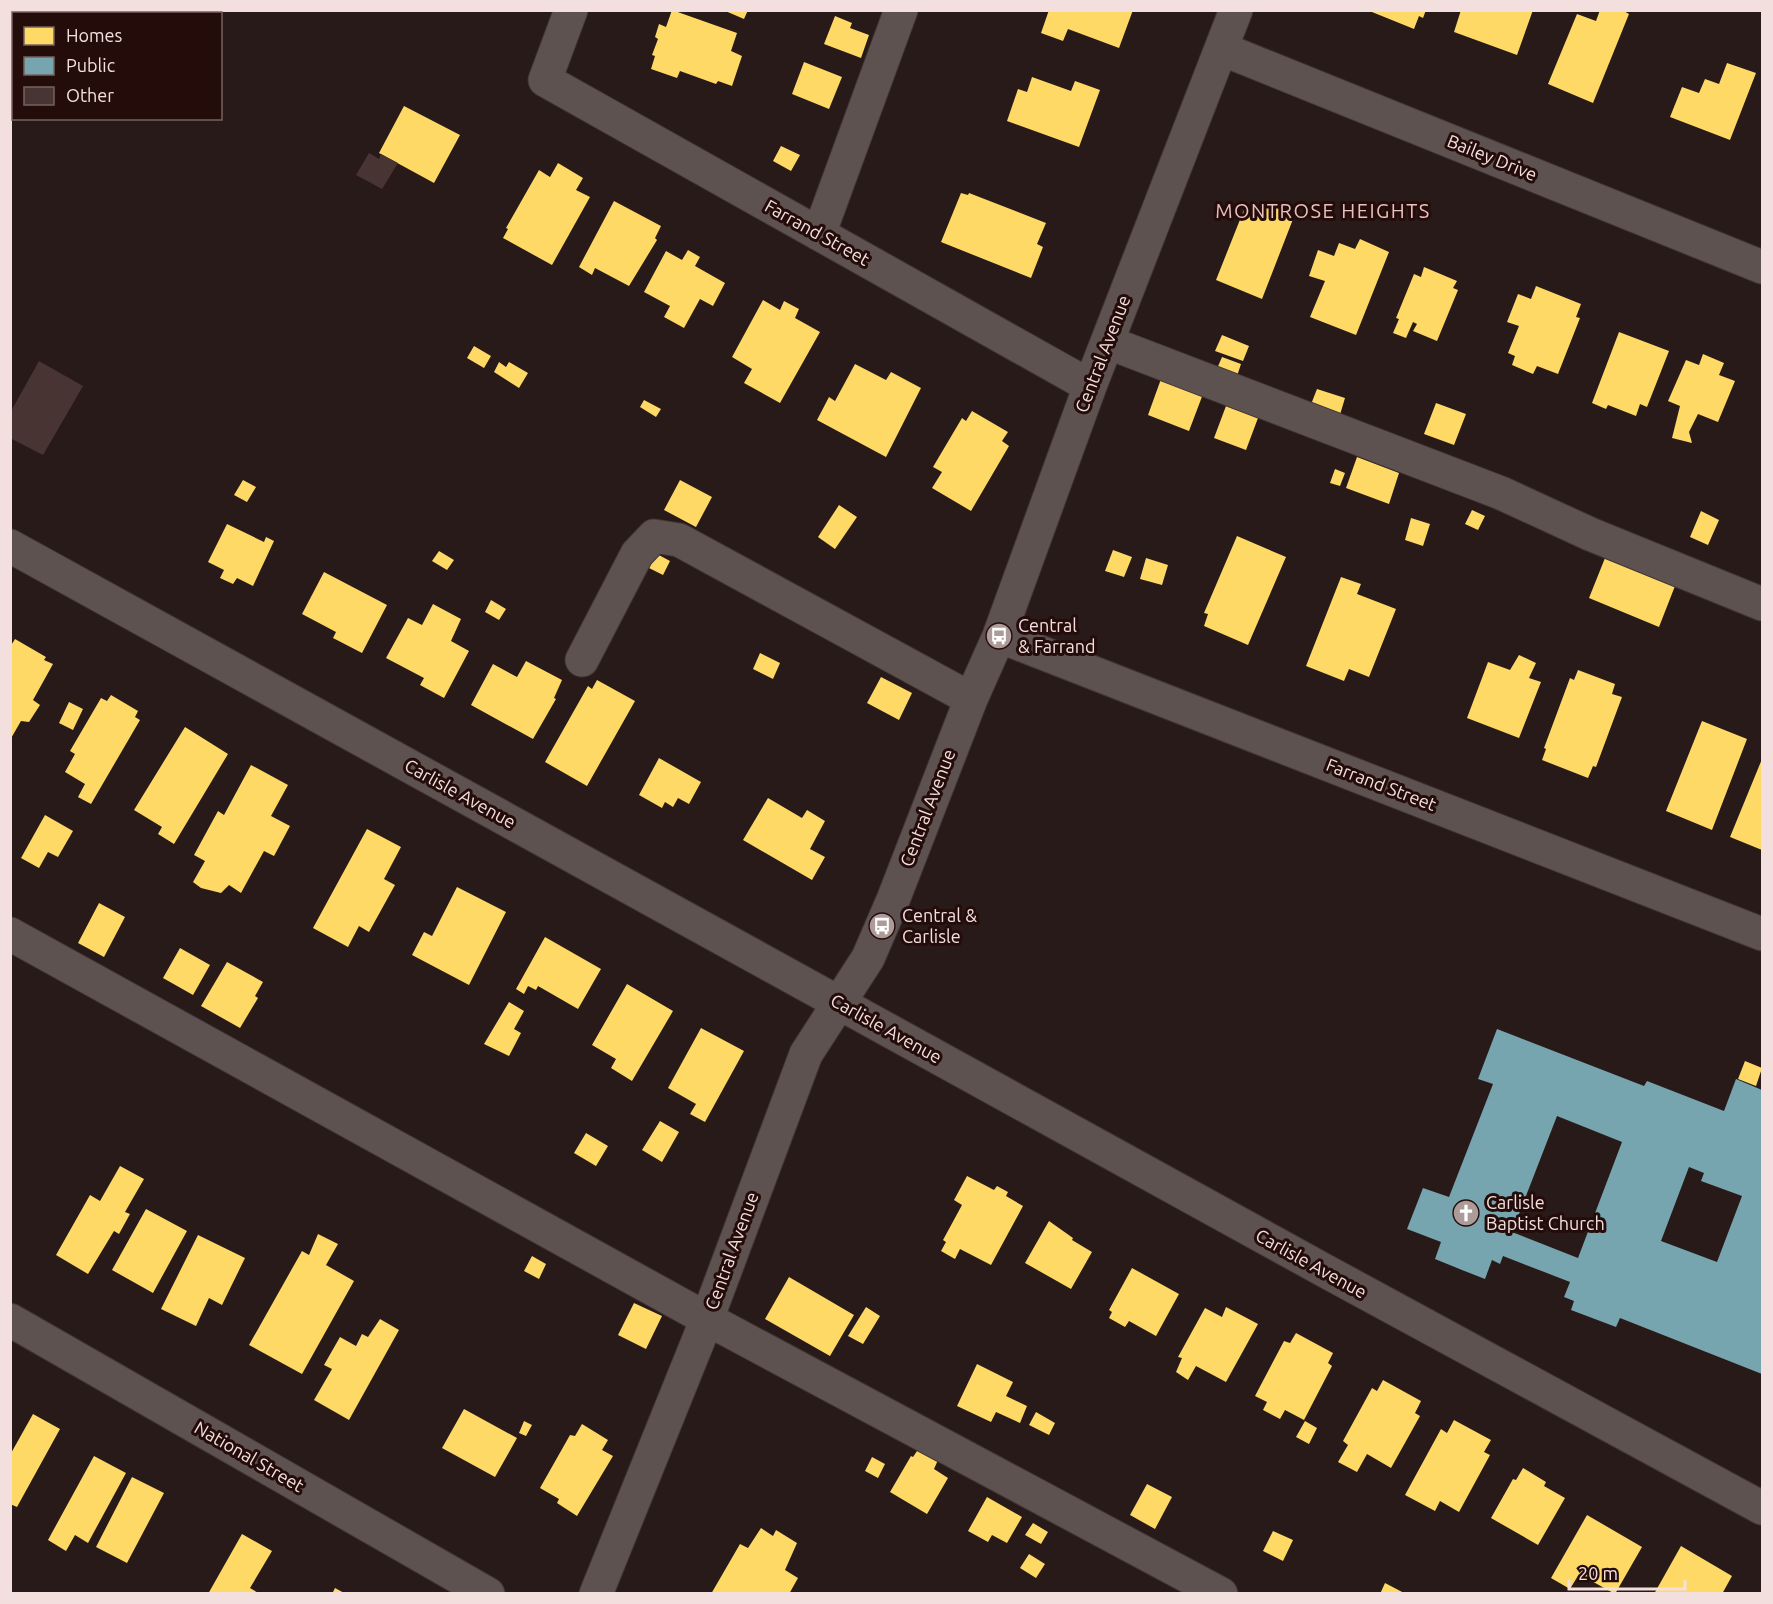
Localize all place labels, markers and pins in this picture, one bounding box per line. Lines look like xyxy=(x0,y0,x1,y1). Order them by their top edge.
place label: Central & Farrand xyxy=(1018,615,1096,656)
bus stop icon: Central & Farrand xyxy=(984,621,1014,651)
place label: Central & Carlisle xyxy=(902,905,977,946)
bus stop icon: Central & Carlisle xyxy=(867,911,897,941)
place label: Carlisle Baptist Church xyxy=(1486,1192,1605,1233)
church icon: Carlisle Baptist Church xyxy=(1451,1198,1481,1228)

